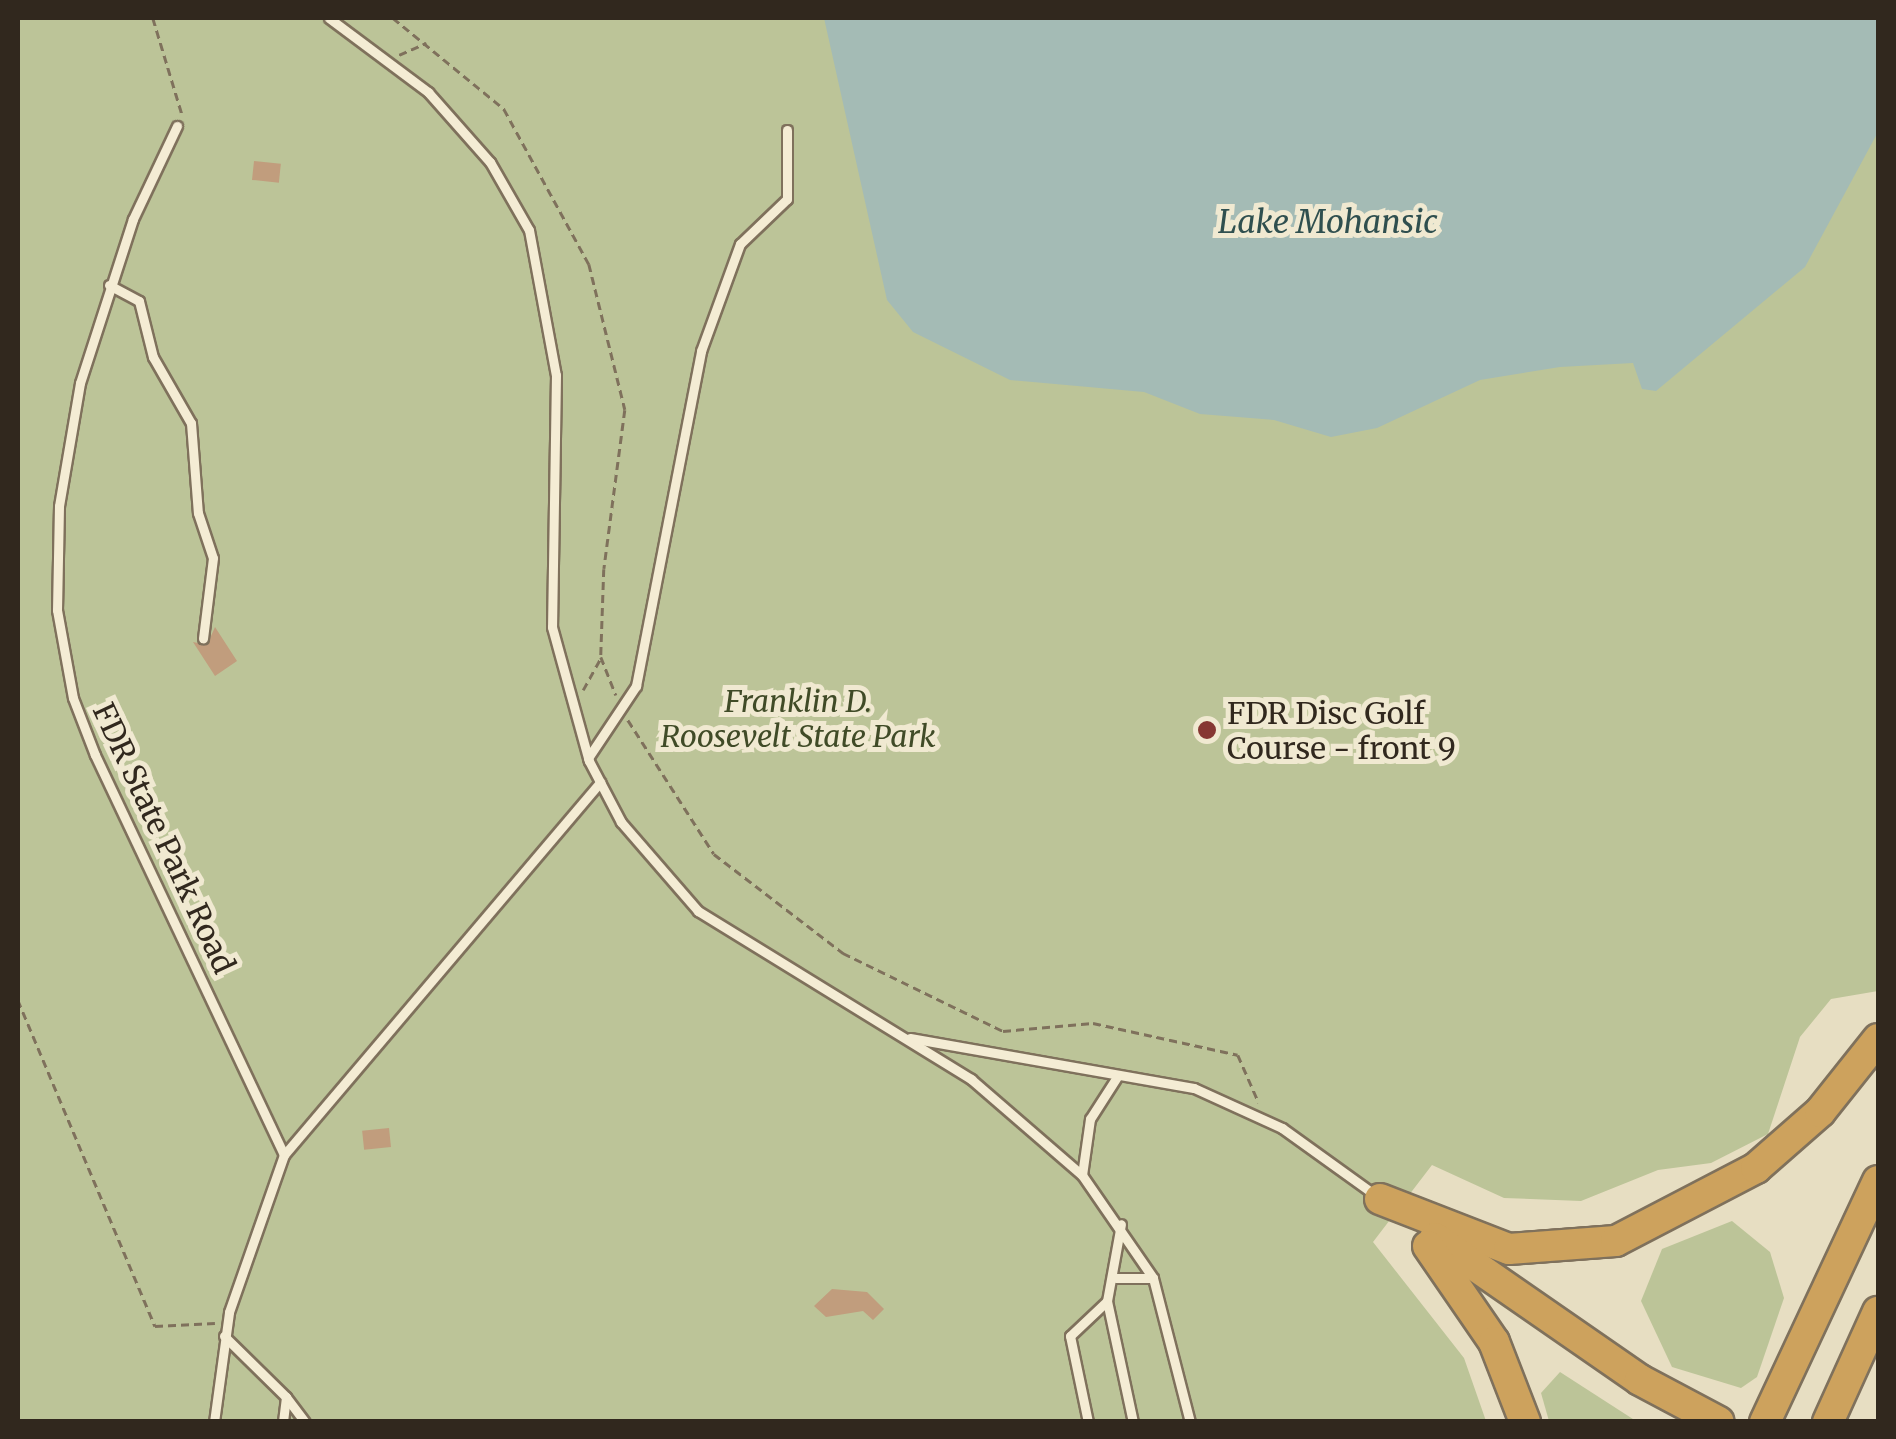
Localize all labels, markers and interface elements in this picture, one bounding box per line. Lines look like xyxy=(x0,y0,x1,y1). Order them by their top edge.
water label: Lake Mohansic xyxy=(1218,203,1438,241)
park label: Franklin D. Roosevelt State Park xyxy=(660,683,936,754)
place label: FDR Disc Golf Course - front 9 xyxy=(1227,695,1456,766)
street label: FDR State Park Road xyxy=(86,697,242,979)
marker: FDR Disc Golf Course - front 9 xyxy=(1196,719,1218,741)

